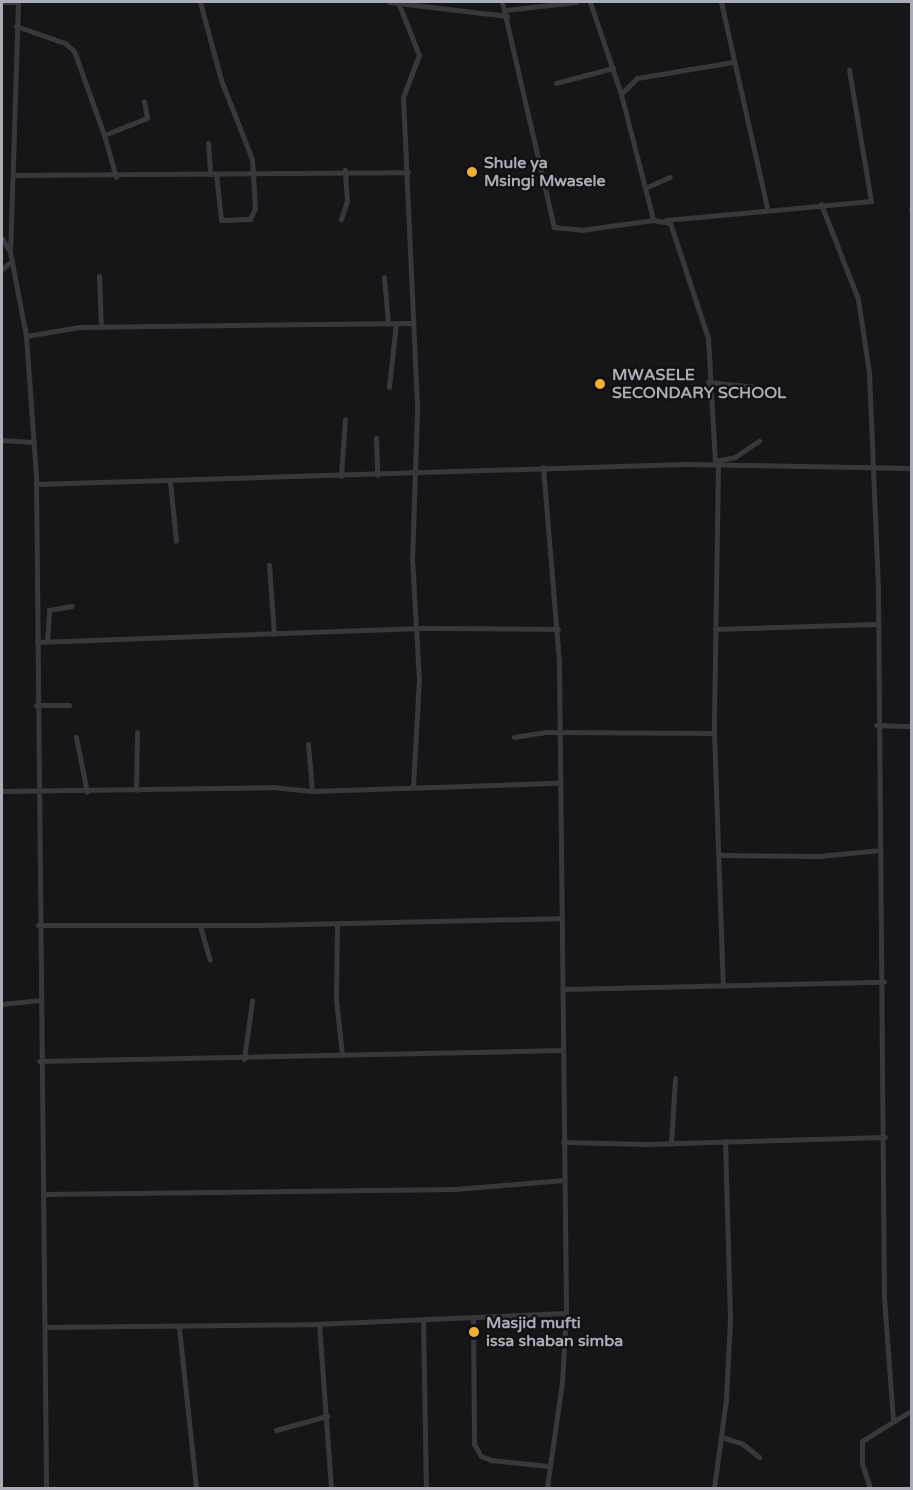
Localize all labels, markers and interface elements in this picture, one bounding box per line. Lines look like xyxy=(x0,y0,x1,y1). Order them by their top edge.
place label: Shule ya Msingi Mwasele xyxy=(484,153,606,191)
marker: Shule ya Msingi Mwasele xyxy=(465,165,479,179)
place label: MWASELE SECONDARY SCHOOL xyxy=(612,365,786,403)
marker: MWASELE SECONDARY SCHOOL xyxy=(593,377,607,391)
place label: Masjid mufti issa shaban simba xyxy=(486,1313,623,1351)
marker: Masjid mufti issa shaban simba xyxy=(467,1325,481,1339)

